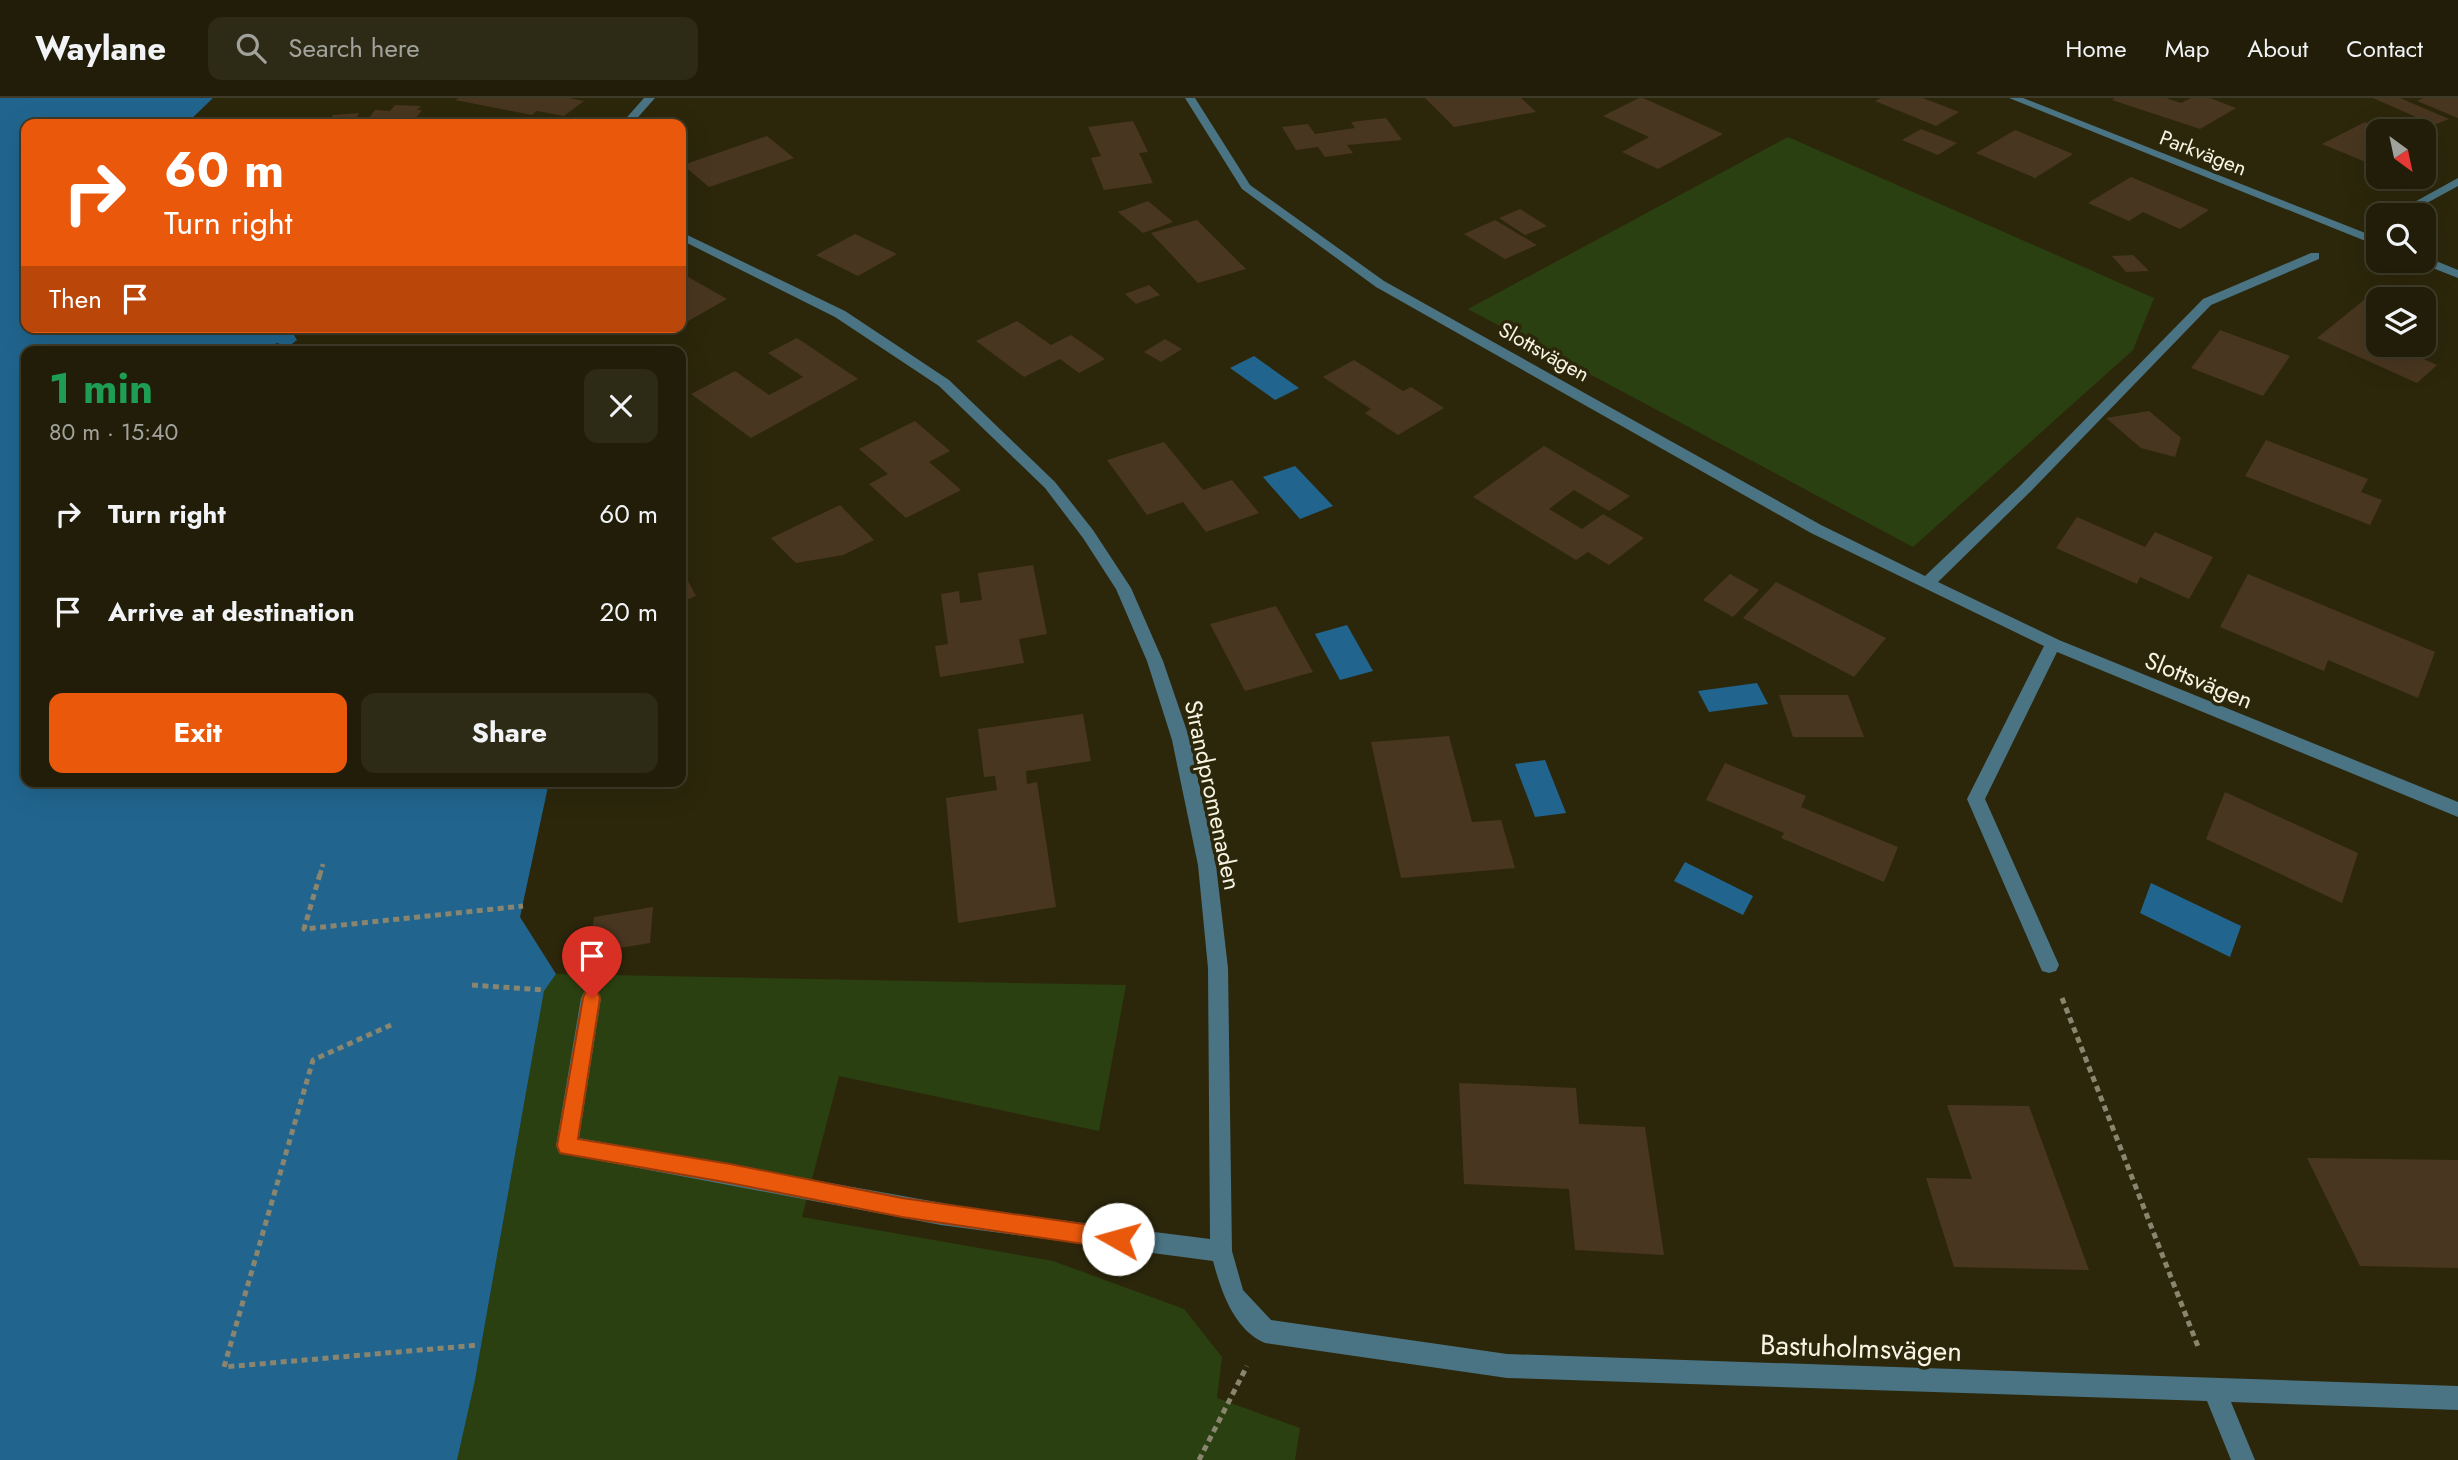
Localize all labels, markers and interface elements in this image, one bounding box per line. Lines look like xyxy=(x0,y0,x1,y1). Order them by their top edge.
search box xyxy=(208,17,698,80)
text: Waylane xyxy=(35,25,166,72)
icon: search xyxy=(232,29,270,67)
text: Search here xyxy=(288,29,420,67)
text: Home xyxy=(2065,31,2127,66)
text: Map xyxy=(2165,31,2209,66)
text: About xyxy=(2247,31,2308,66)
text: Contact xyxy=(2346,31,2423,66)
north arrow xyxy=(2366,119,2436,189)
map controls xyxy=(2366,119,2436,357)
street label: Parkvägen xyxy=(2155,123,2251,183)
text: 60 m xyxy=(164,135,284,205)
icon: right xyxy=(49,147,140,238)
text: Turn right xyxy=(164,200,293,246)
button: search xyxy=(2366,203,2436,273)
text: Then xyxy=(49,280,102,318)
icon: arrive xyxy=(116,280,154,318)
button: layers xyxy=(2366,287,2436,357)
street label: Slottsvägen xyxy=(1493,315,1595,389)
text: 1 min xyxy=(49,358,153,419)
button: close xyxy=(584,369,658,443)
text: 80 m · 15:40 xyxy=(49,415,178,449)
icon: right xyxy=(49,495,87,533)
text: Turn right xyxy=(108,495,226,533)
text: 60 m xyxy=(599,495,658,533)
icon: arrive xyxy=(49,593,87,631)
text: Arrive at destination xyxy=(108,593,355,631)
text: 20 m xyxy=(600,593,658,631)
street label: Slottsvägen xyxy=(2140,642,2258,718)
button: Exit xyxy=(49,693,347,773)
button: Share xyxy=(361,693,658,773)
street label: Strandpromenaden xyxy=(1176,697,1250,893)
pin xyxy=(562,926,622,998)
icon: arrive xyxy=(573,937,611,975)
position arrow xyxy=(1081,1202,1155,1276)
street label: Bastuholmsvägen xyxy=(1759,1324,1963,1372)

